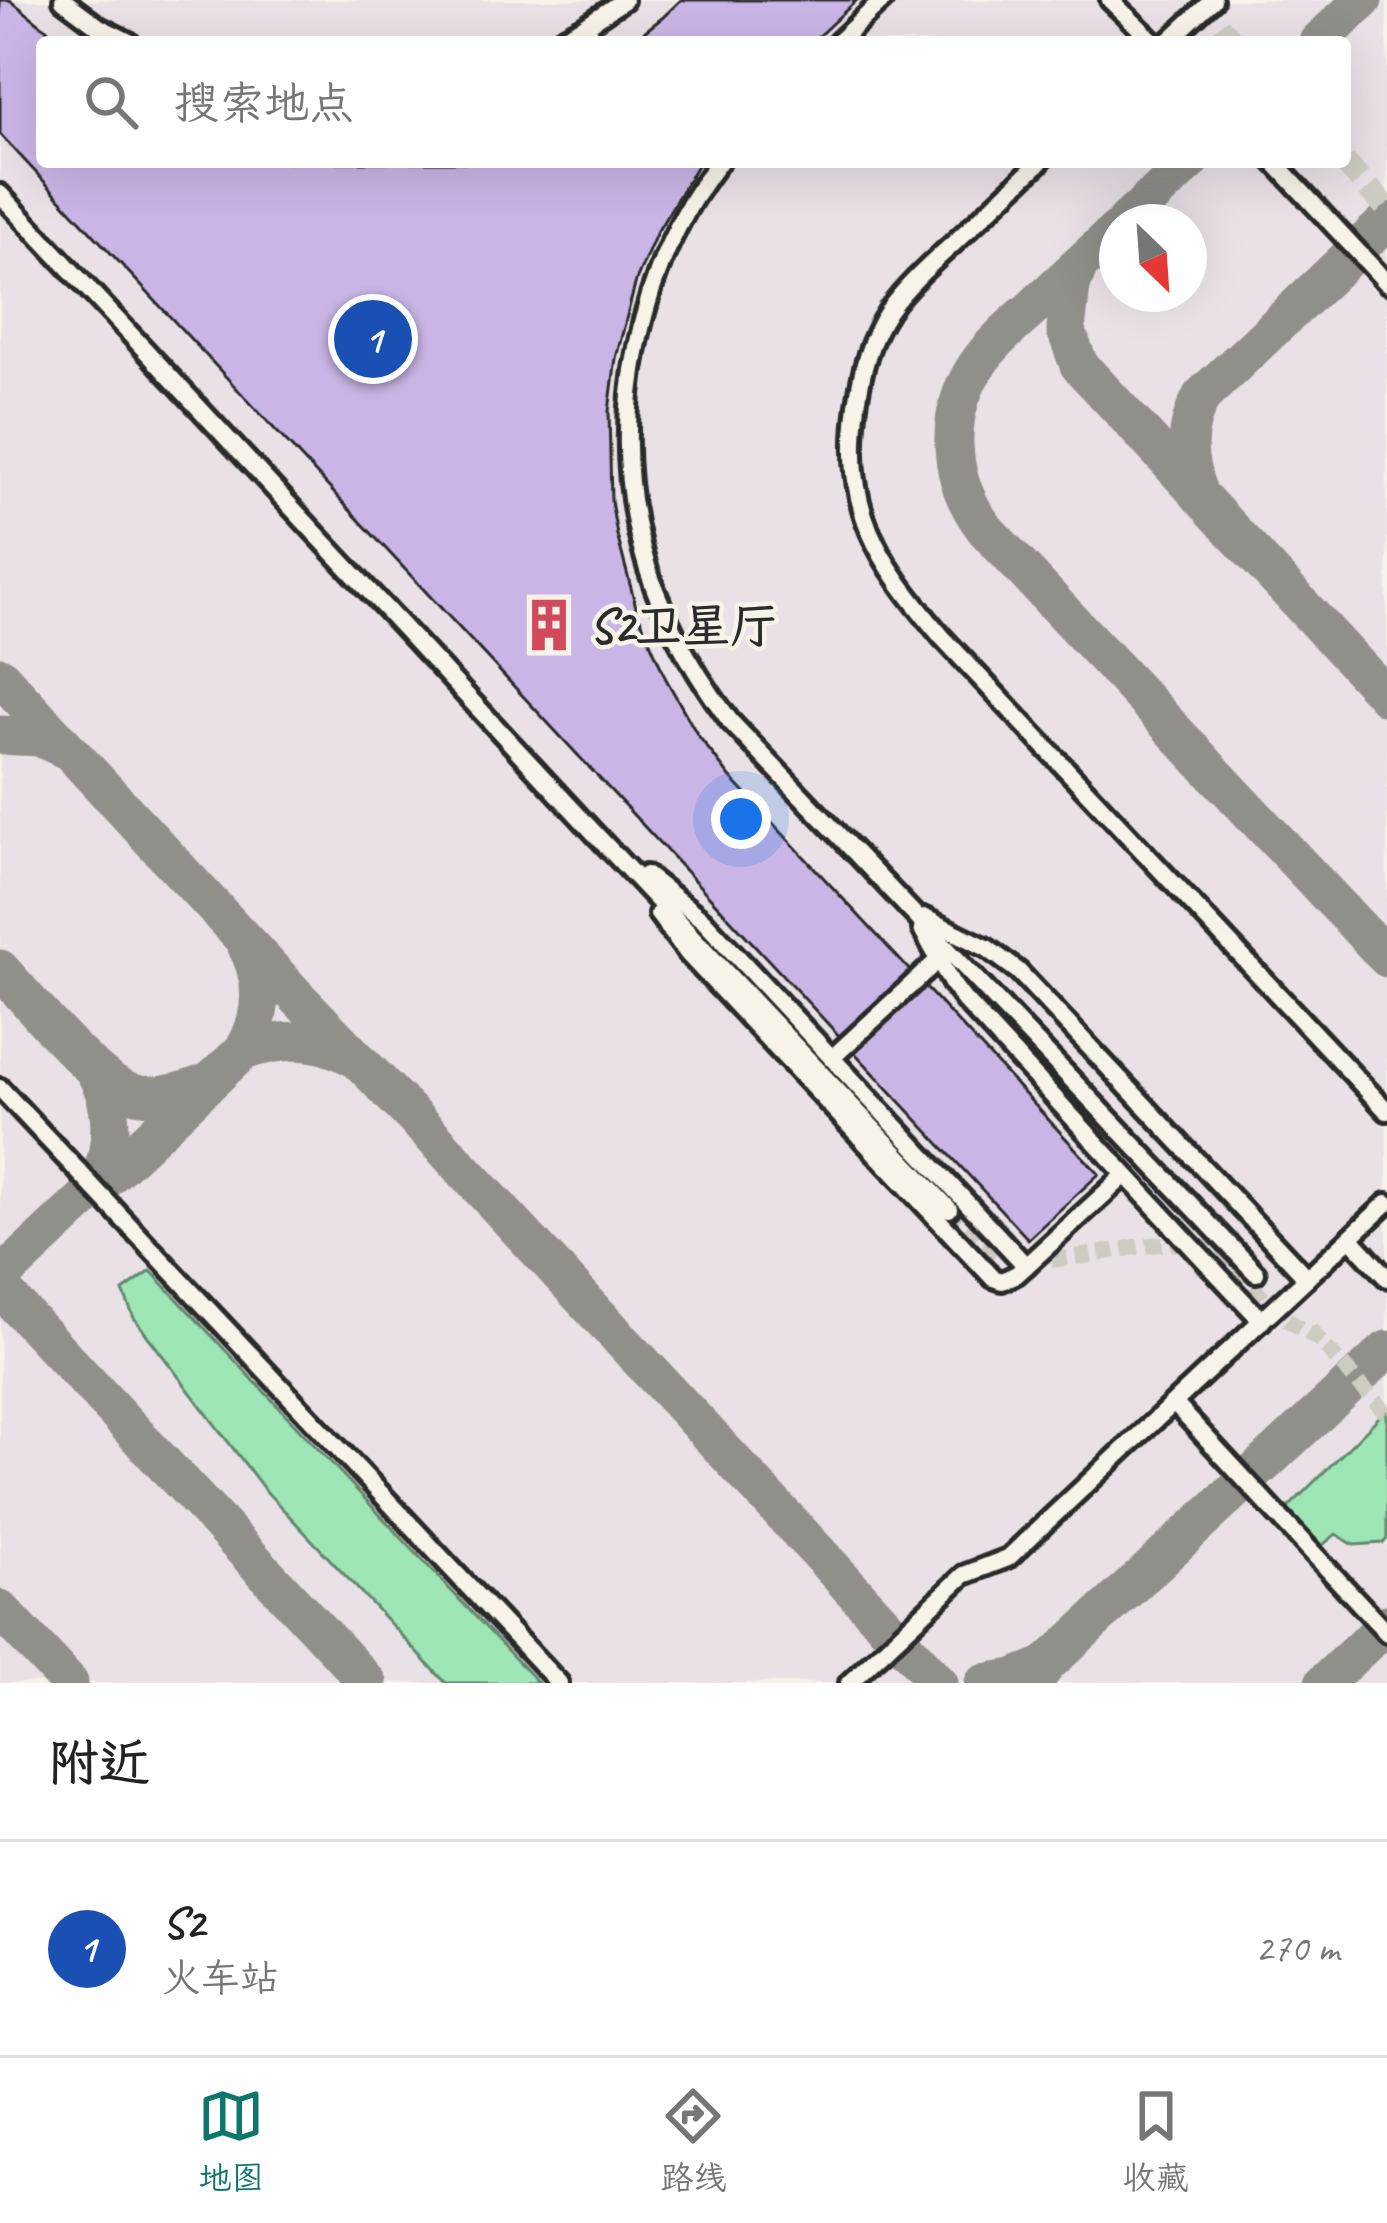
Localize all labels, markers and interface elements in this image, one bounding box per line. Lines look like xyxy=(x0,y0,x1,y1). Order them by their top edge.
search box xyxy=(36,36,1351,168)
icon: search xyxy=(78,69,144,135)
text: 搜索地点 xyxy=(174,75,354,132)
north arrow xyxy=(1099,204,1207,312)
pin: 1 xyxy=(334,294,412,384)
building icon: S2卫星厅 xyxy=(520,596,578,654)
place label: S2卫星厅 xyxy=(589,596,778,656)
your location xyxy=(711,789,771,849)
text: 附近 xyxy=(48,1731,150,1795)
text: S2 xyxy=(162,1894,205,1951)
text: 1 xyxy=(78,1924,96,1973)
text: 270 m xyxy=(1255,1924,1339,1973)
text: 火车站 xyxy=(162,1954,279,2003)
tab: 地图 xyxy=(198,2083,264,2199)
tab: 路线 xyxy=(660,2083,726,2199)
tab: 收藏 xyxy=(1123,2083,1189,2199)

